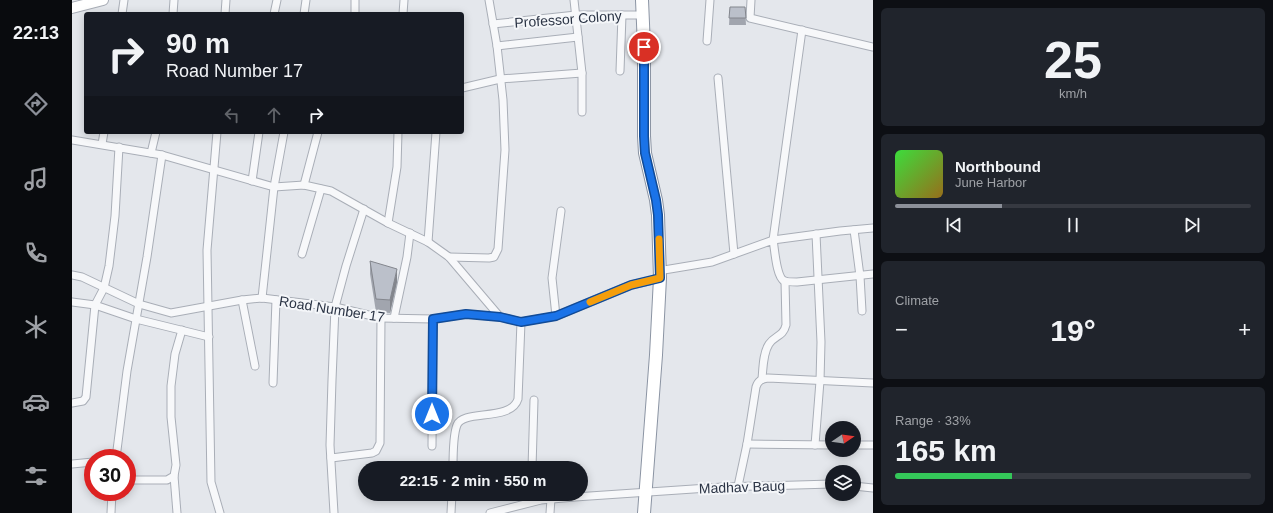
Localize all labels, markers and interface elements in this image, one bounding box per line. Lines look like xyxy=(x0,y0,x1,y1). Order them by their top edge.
street label: Professor Colony xyxy=(514,7,622,31)
text: 22:13 xyxy=(13,23,59,43)
icon: right xyxy=(100,28,152,80)
text: 90 m xyxy=(166,28,230,59)
pin xyxy=(627,30,661,64)
text: 25 xyxy=(1044,31,1102,89)
icon: arrive xyxy=(633,36,655,58)
text: Road Number 17 xyxy=(166,61,303,81)
text: km/h xyxy=(1059,86,1087,101)
icon: directions xyxy=(22,90,50,118)
icon: left xyxy=(221,104,243,126)
icon: ahead xyxy=(263,104,285,126)
icon: right xyxy=(305,104,327,126)
text: Northbound xyxy=(955,158,1041,175)
icon: music xyxy=(22,165,50,193)
text: June Harbor xyxy=(955,175,1027,190)
icon: previous xyxy=(943,214,965,236)
icon: pause xyxy=(1062,214,1084,236)
icon: next xyxy=(1181,214,1203,236)
icon: phone xyxy=(22,239,50,267)
street label: Road Number 17 xyxy=(278,293,386,325)
text: Climate xyxy=(895,293,939,308)
icon: climate xyxy=(22,313,50,341)
text: 19° xyxy=(1050,314,1096,347)
text: − xyxy=(895,317,908,342)
text: + xyxy=(1238,317,1251,342)
icon: car xyxy=(22,388,50,416)
position arrow xyxy=(411,393,453,435)
text: Range · 33% xyxy=(895,413,971,428)
north arrow xyxy=(825,421,861,457)
map controls xyxy=(825,421,861,501)
text: 165 km xyxy=(895,434,997,467)
speed limit sign: 30 xyxy=(84,449,136,501)
icon: filters xyxy=(22,462,50,490)
button: layers xyxy=(825,465,861,501)
text: 22:15 · 2 min · 550 m xyxy=(400,472,546,489)
street label: Madhav Baug xyxy=(699,477,785,497)

